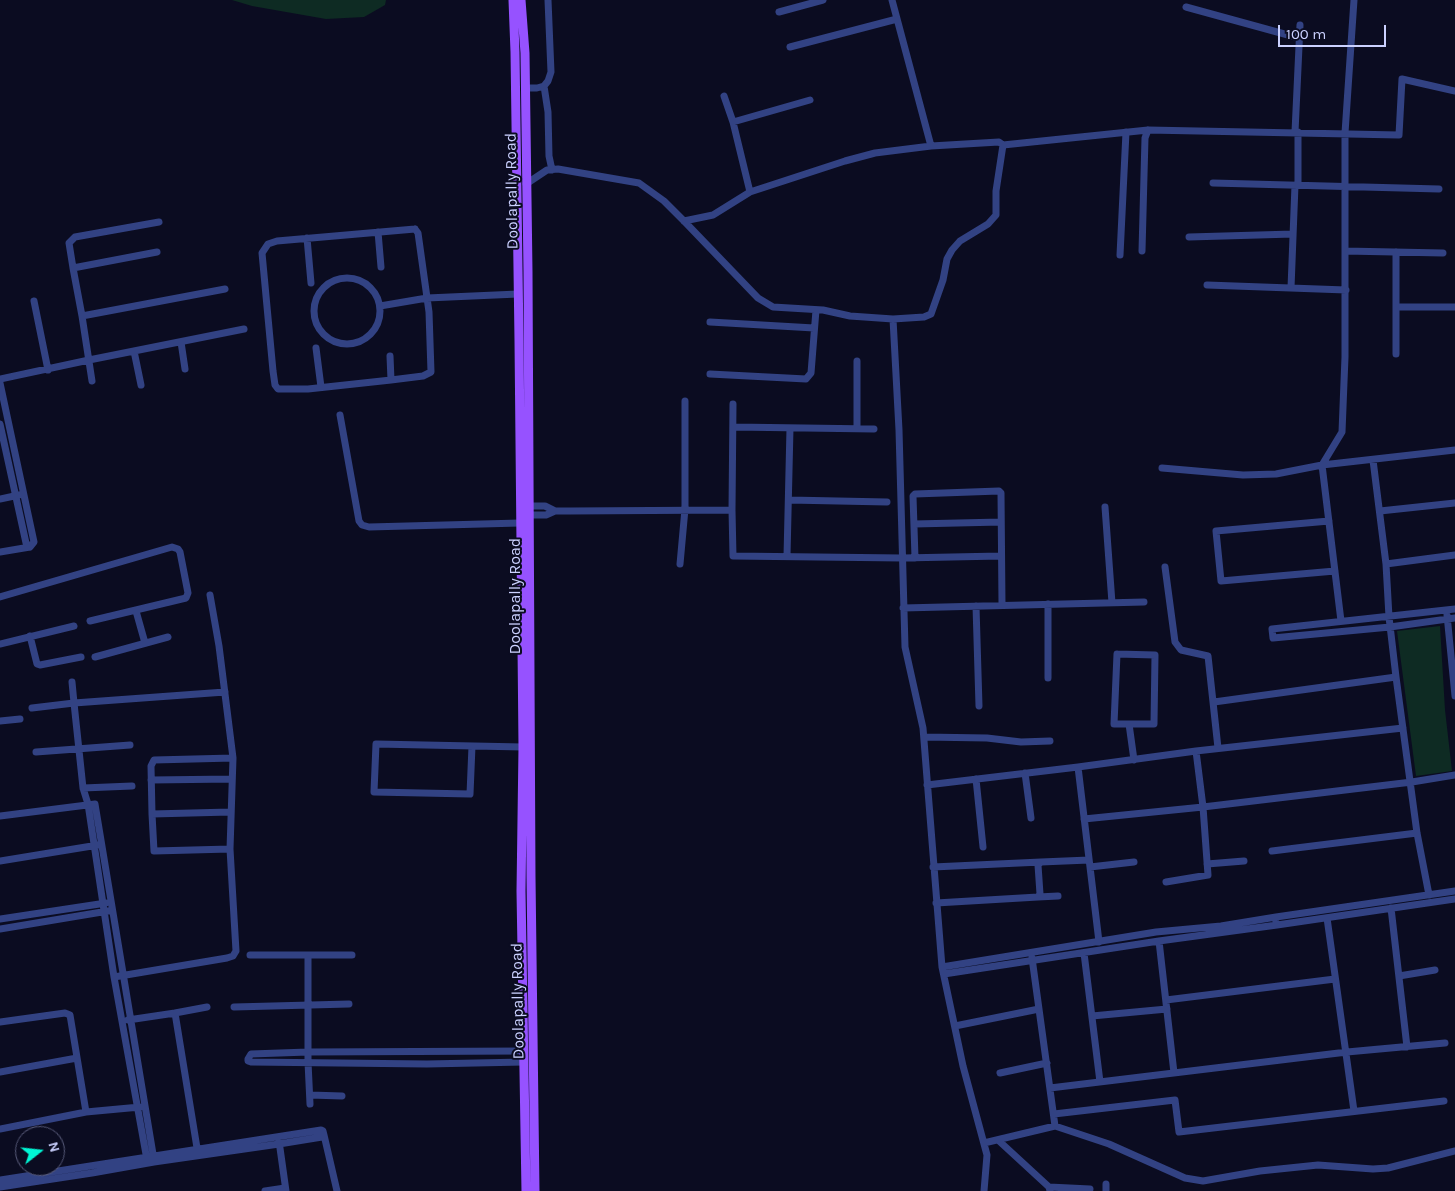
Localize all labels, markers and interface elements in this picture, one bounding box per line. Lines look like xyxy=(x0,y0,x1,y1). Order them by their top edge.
scale bar xyxy=(1280,15,1388,47)
text: 100 m xyxy=(1286,25,1326,43)
street label: Doolapally Road xyxy=(501,133,523,249)
street label: Doolapally Road xyxy=(505,538,525,654)
street label: Doolapally Road xyxy=(507,943,529,1059)
north arrow xyxy=(15,1126,65,1176)
text: N xyxy=(44,1140,63,1154)

